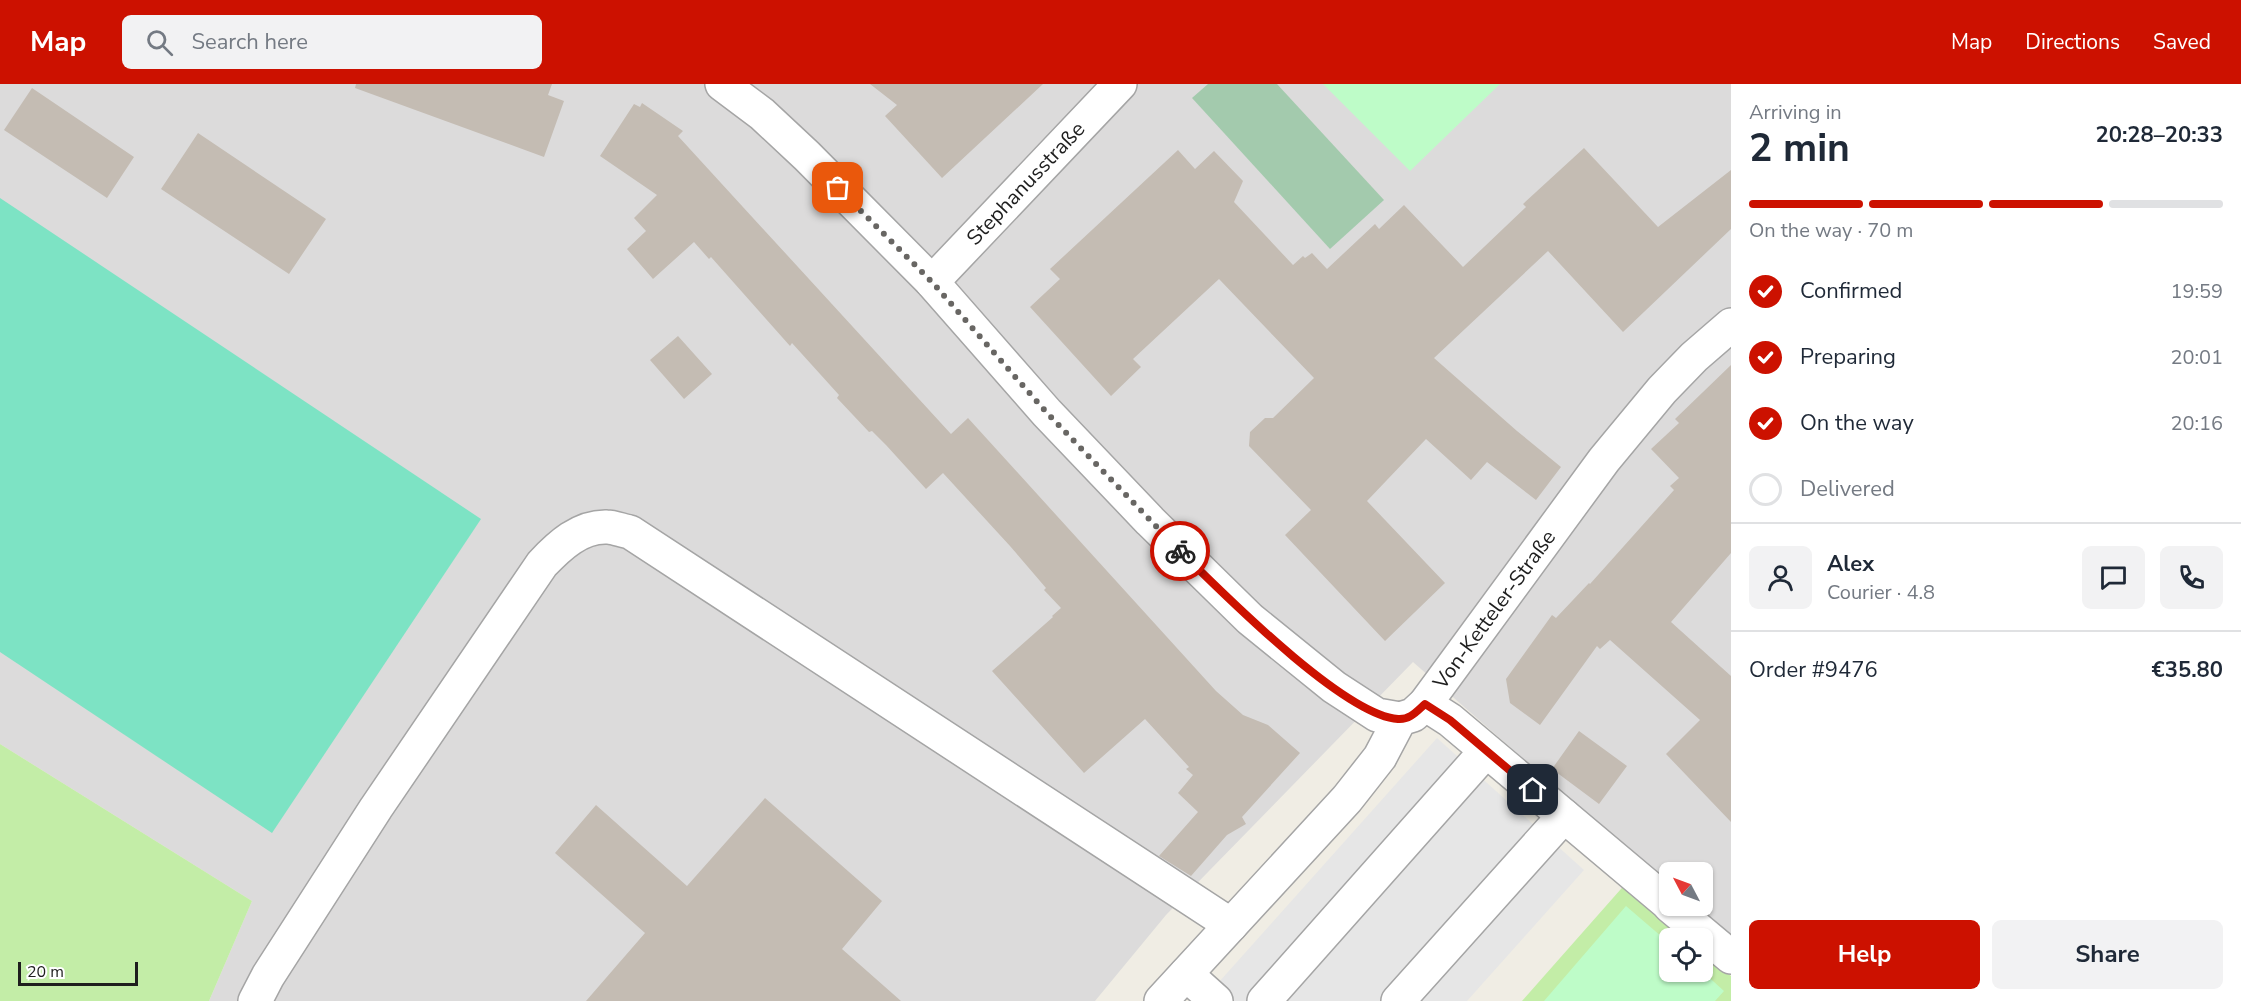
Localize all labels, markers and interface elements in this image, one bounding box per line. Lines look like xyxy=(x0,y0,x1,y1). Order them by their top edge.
search box xyxy=(122,15,542,69)
text: Map xyxy=(30,23,86,61)
icon: search xyxy=(143,26,176,59)
text: Search here xyxy=(191,27,308,57)
text: Map xyxy=(1951,28,1992,56)
text: Directions xyxy=(2025,28,2120,56)
text: Saved xyxy=(2153,28,2211,56)
text: Arriving in xyxy=(1749,99,1842,126)
street label: Stephanusstraße xyxy=(960,116,1091,251)
text: 20:28–20:33 xyxy=(2095,120,2223,150)
text: 2 min xyxy=(1749,122,1850,175)
pin xyxy=(812,162,863,213)
icon: bag xyxy=(821,171,854,204)
text: On the way · 70 m xyxy=(1749,217,1913,244)
icon: check xyxy=(1749,275,1782,308)
text: Confirmed xyxy=(1800,276,1902,306)
text: 19:59 xyxy=(2170,278,2223,305)
icon: check xyxy=(1749,341,1782,374)
text: Preparing xyxy=(1800,342,1896,372)
text: 20:01 xyxy=(2170,344,2223,371)
icon: check xyxy=(1749,407,1782,440)
text: On the way xyxy=(1800,408,1914,438)
text: 20:16 xyxy=(2170,410,2223,437)
text: Delivered xyxy=(1800,474,1895,504)
courier xyxy=(1150,521,1210,581)
street label: Von-Ketteler-Straße xyxy=(1426,524,1562,696)
icon: bike xyxy=(1164,535,1197,568)
button: person xyxy=(1749,546,1812,609)
button: chat xyxy=(2082,546,2145,609)
button: phone xyxy=(2160,546,2223,609)
text: Alex xyxy=(1827,549,1874,579)
text: Courier · 4.8 xyxy=(1827,579,1935,606)
text: Order #9476 xyxy=(1749,655,1878,685)
text: €35.80 xyxy=(2152,655,2223,685)
pin xyxy=(1507,764,1558,815)
icon: home xyxy=(1516,773,1549,806)
north arrow xyxy=(1659,862,1713,916)
map controls xyxy=(1659,862,1713,982)
button: Help xyxy=(1749,920,1980,989)
button: Share xyxy=(1992,920,2223,989)
button: locate xyxy=(1659,928,1713,982)
scale bar xyxy=(18,959,138,986)
text: 20 m xyxy=(27,961,64,983)

